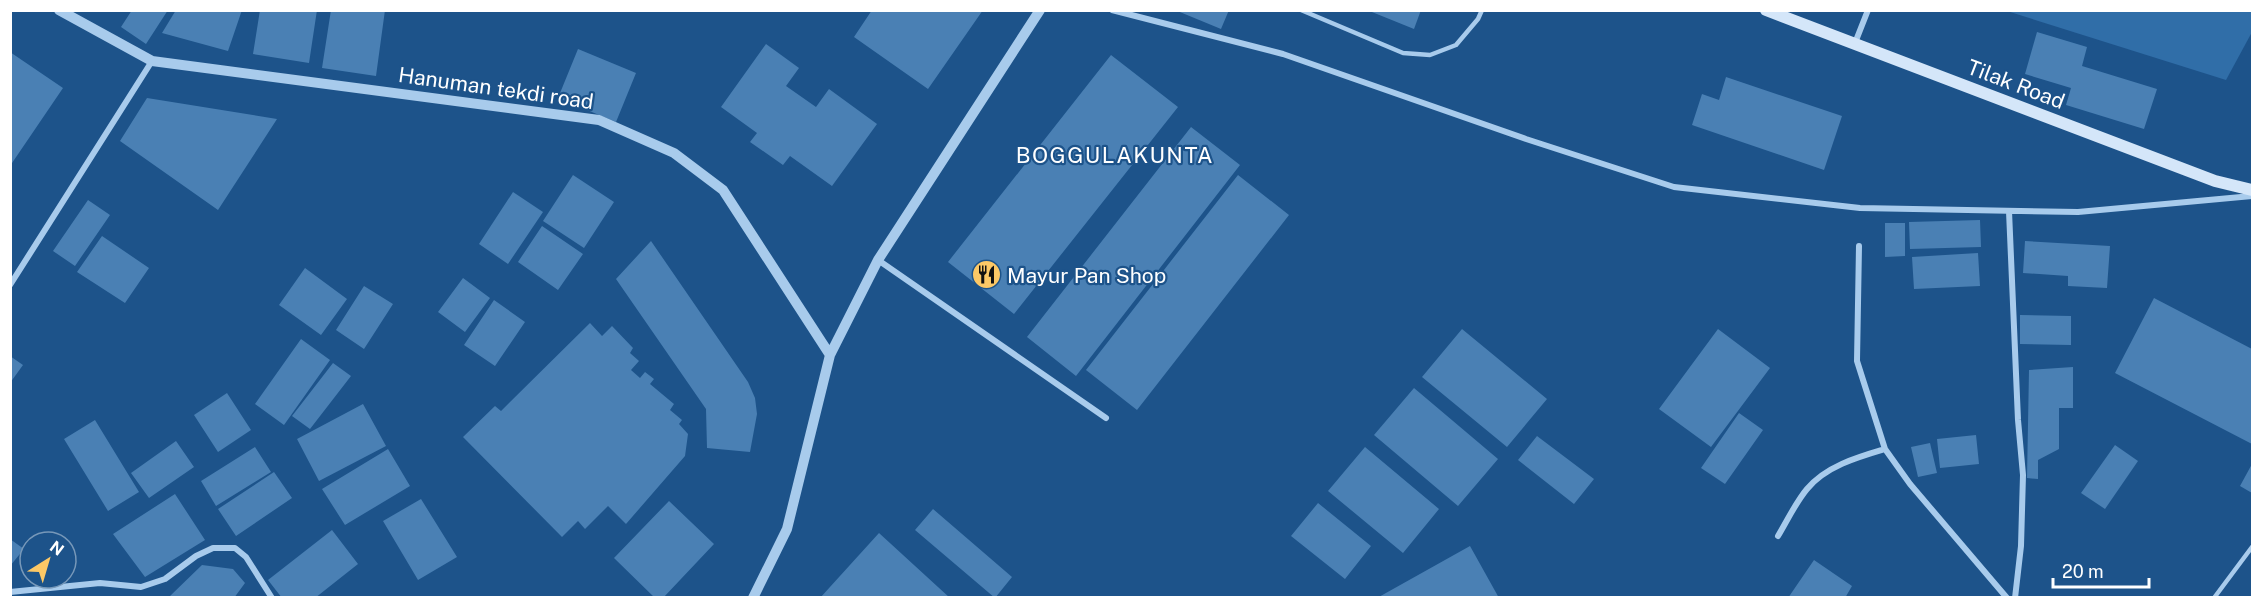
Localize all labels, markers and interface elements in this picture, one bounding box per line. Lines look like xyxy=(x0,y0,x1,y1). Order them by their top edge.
street label: Tilak Road xyxy=(1964,54,2068,114)
street label: Hanuman tekdi road xyxy=(397,62,595,114)
district label: BOGGULAKUNTA xyxy=(1016,142,1214,168)
restaurant icon: Mayur Pan Shop xyxy=(970,259,1002,291)
place label: Mayur Pan Shop xyxy=(1007,263,1166,288)
north arrow xyxy=(18,530,78,590)
text: N xyxy=(46,537,67,560)
scale bar xyxy=(2053,551,2149,589)
text: 20 m xyxy=(2062,561,2104,582)

